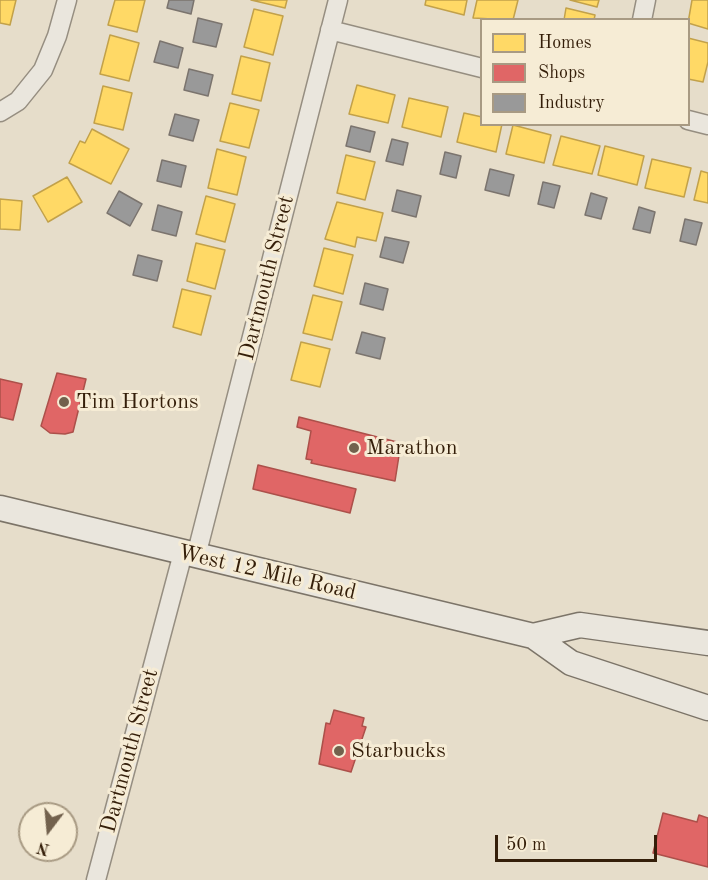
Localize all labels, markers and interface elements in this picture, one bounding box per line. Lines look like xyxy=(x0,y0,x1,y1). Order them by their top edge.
legend xyxy=(480,18,690,126)
text: Homes xyxy=(538,34,592,52)
text: Shops xyxy=(538,64,585,82)
text: Industry xyxy=(538,94,605,112)
street label: Dartmouth Street xyxy=(234,193,300,363)
place label: Tim Hortons xyxy=(76,389,199,415)
marker: Tim Hortons xyxy=(57,395,71,409)
place label: Marathon xyxy=(366,435,458,461)
marker: Marathon xyxy=(347,441,361,455)
street label: West 12 Mile Road xyxy=(175,540,359,606)
street label: Dartmouth Street xyxy=(95,666,165,836)
place label: Starbucks xyxy=(351,738,446,764)
marker: Starbucks xyxy=(332,744,346,758)
north arrow xyxy=(18,802,78,862)
scale bar xyxy=(498,823,660,861)
text: 50 m xyxy=(506,836,546,854)
text: N xyxy=(36,838,52,857)

